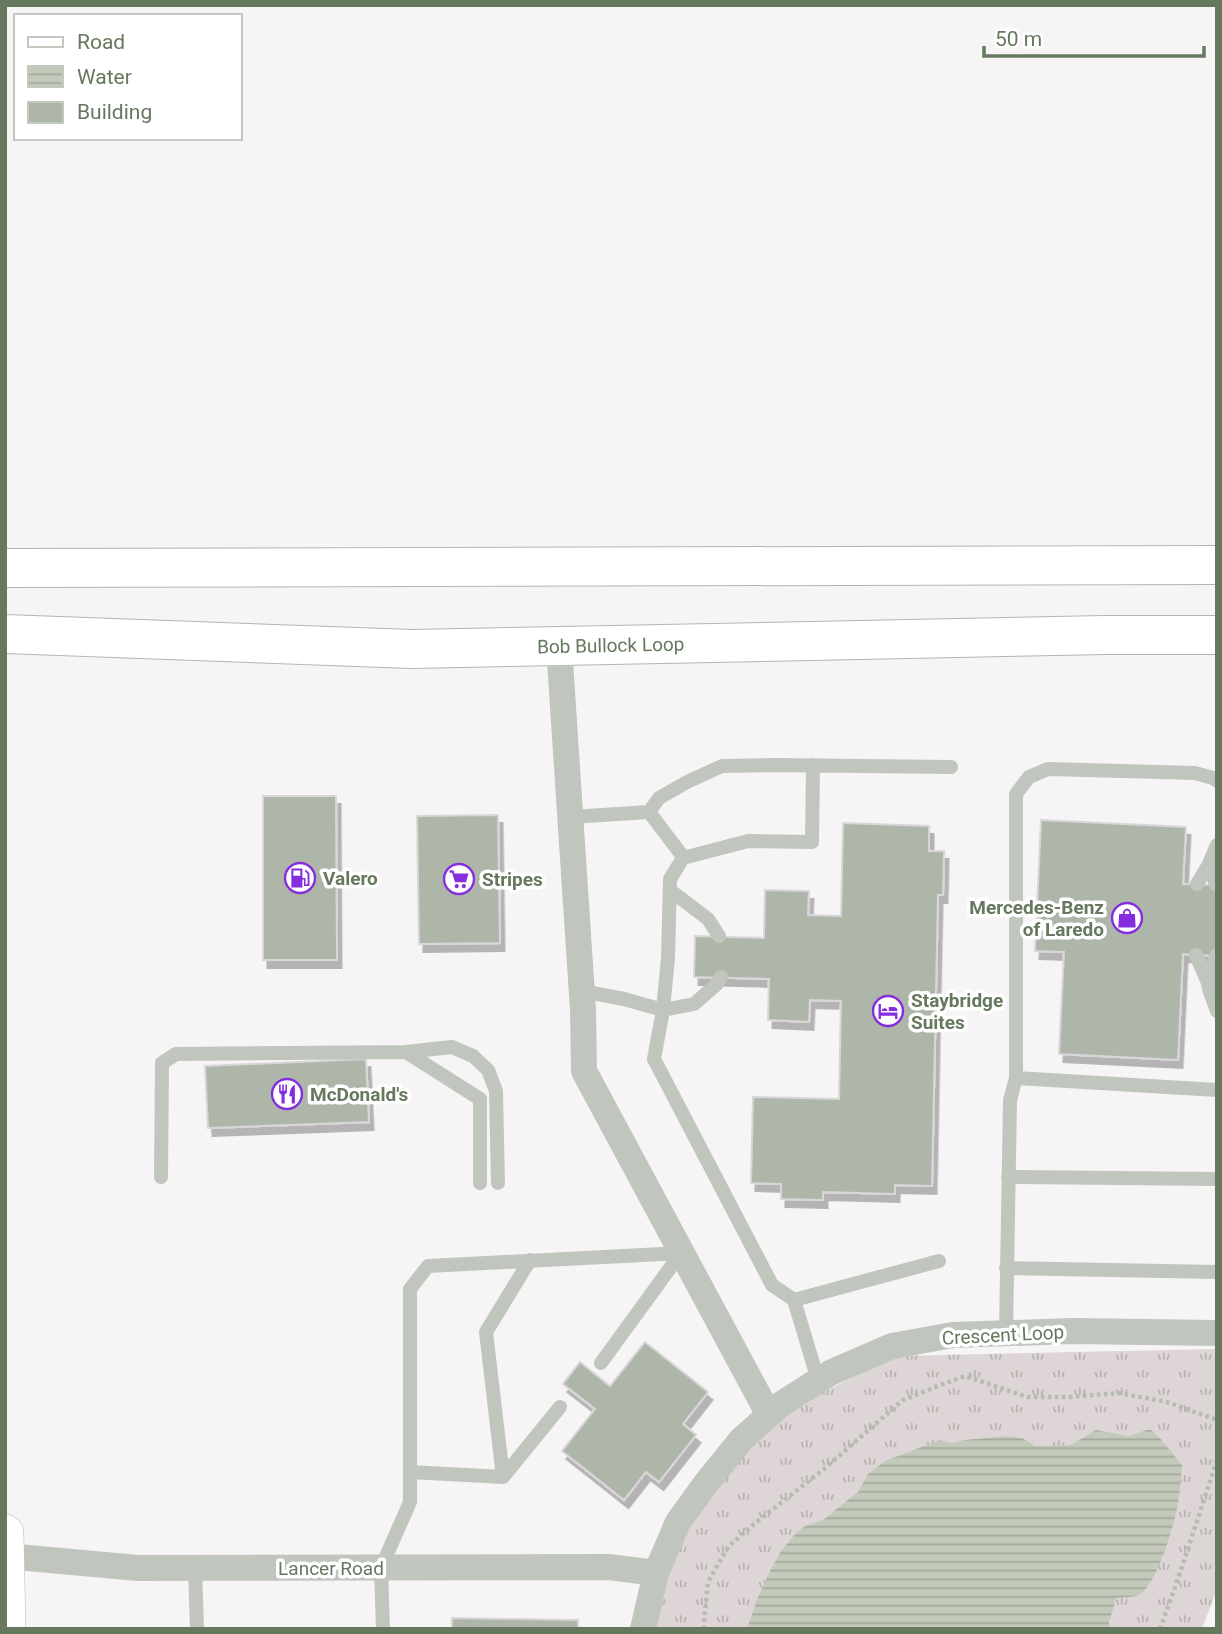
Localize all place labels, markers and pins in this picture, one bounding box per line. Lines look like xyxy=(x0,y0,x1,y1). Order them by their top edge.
fuel station icon: Valero xyxy=(283,861,317,895)
supermarket icon: Stripes xyxy=(442,862,476,896)
place label: Valero xyxy=(323,867,378,890)
place label: Stripes xyxy=(482,868,543,891)
place label: Mercedes-Benz of Laredo xyxy=(969,896,1104,941)
shop icon: Mercedes-Benz of Laredo xyxy=(1110,901,1144,935)
place label: Staybridge Suites xyxy=(911,989,1003,1034)
hotel icon: Staybridge Suites xyxy=(871,994,905,1028)
restaurant icon: McDonald's xyxy=(270,1077,304,1111)
place label: McDonald's xyxy=(310,1083,408,1106)

